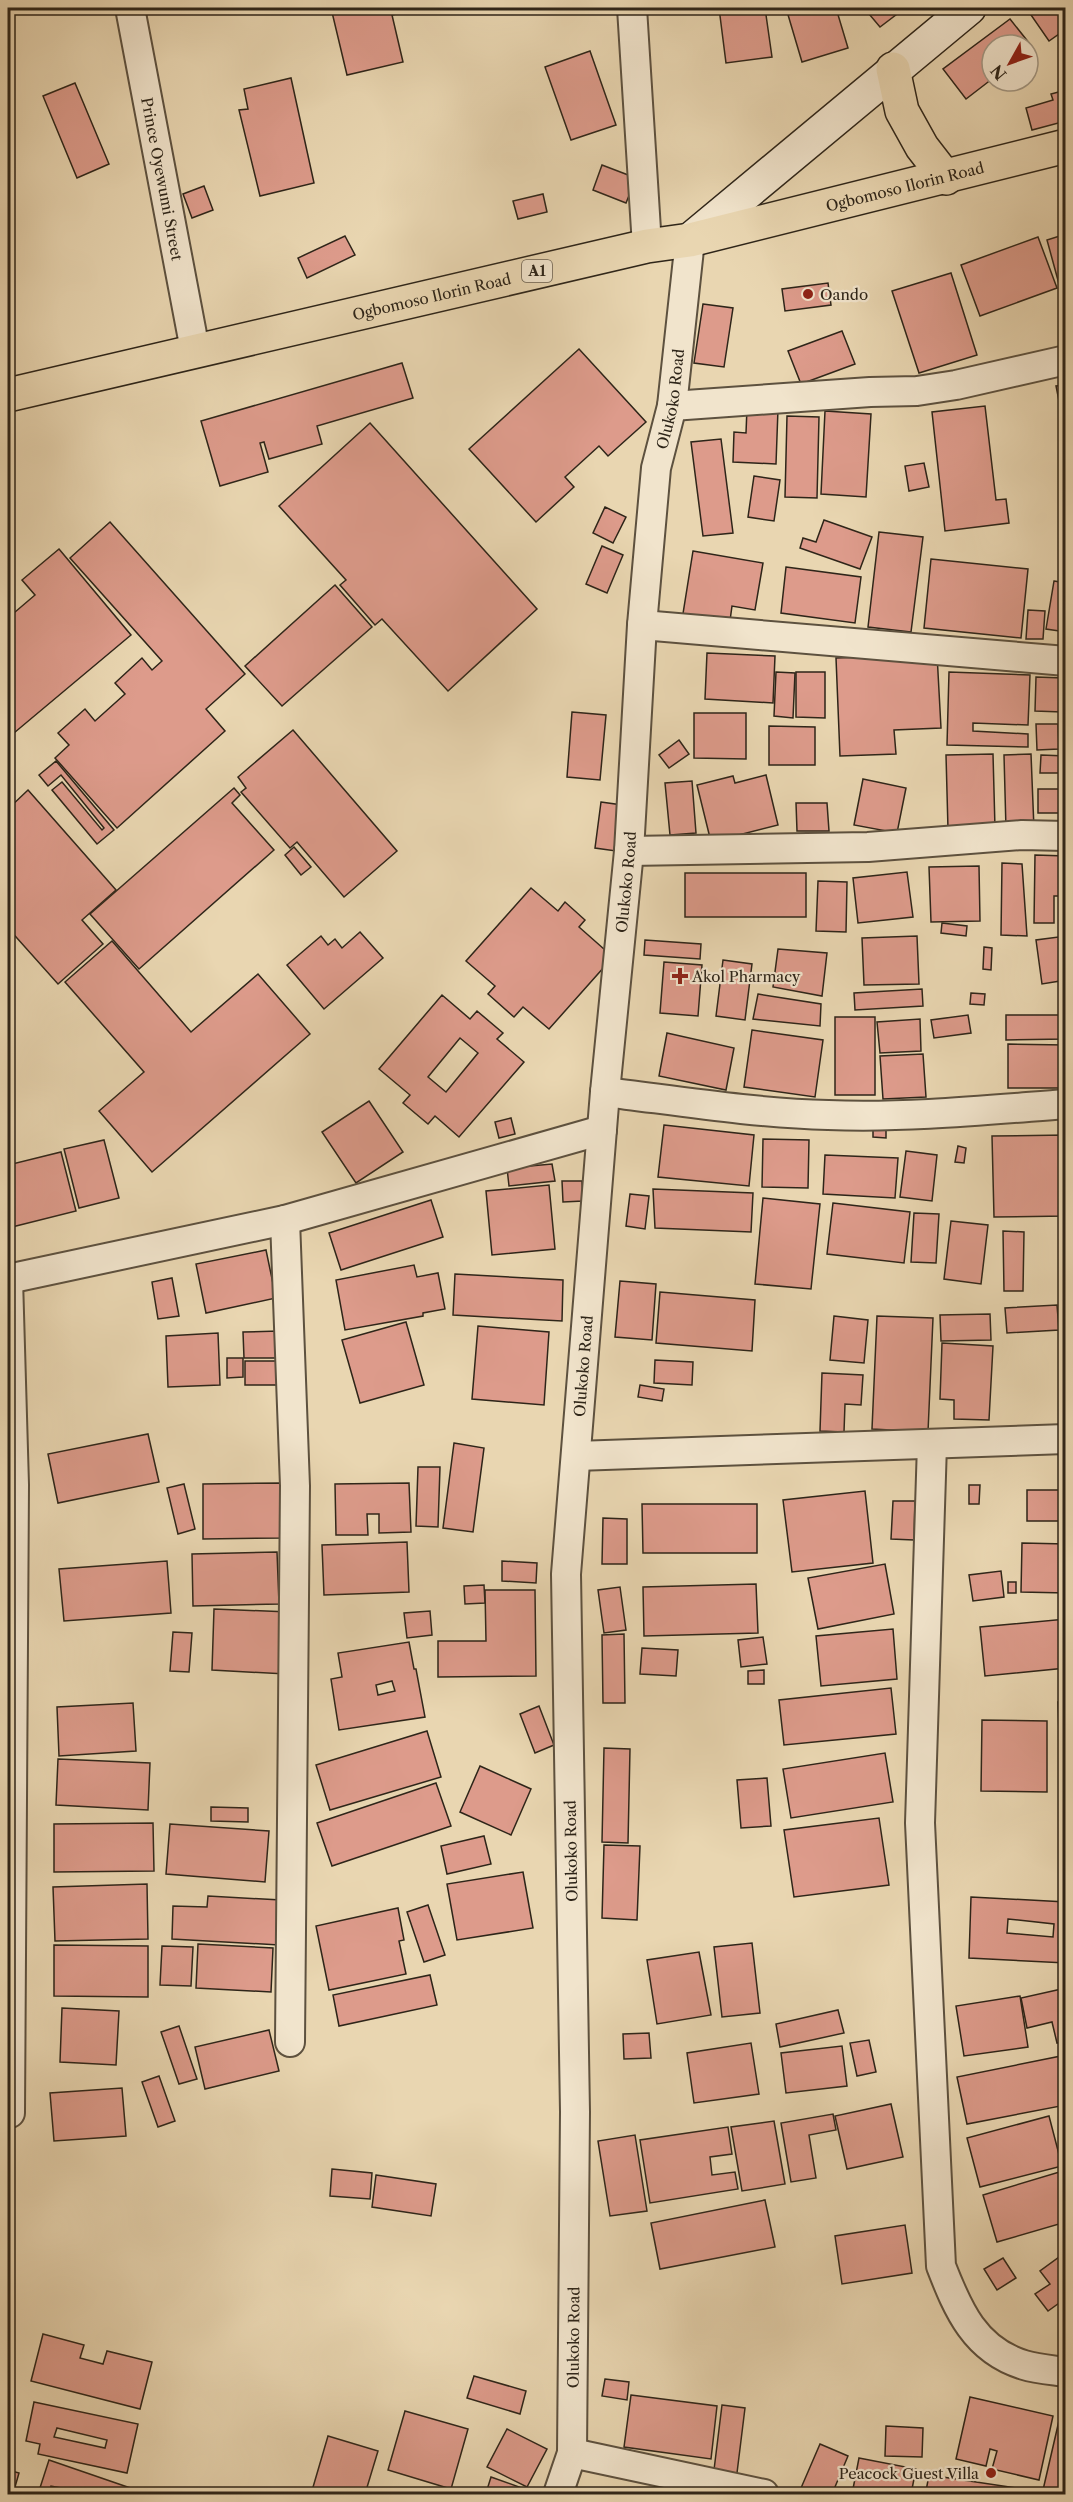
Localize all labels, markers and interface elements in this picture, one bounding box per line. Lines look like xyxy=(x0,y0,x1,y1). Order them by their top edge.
north arrow xyxy=(980,33,1040,93)
text: N xyxy=(986,61,1011,84)
street label: Prince Oyewumi Street xyxy=(138,96,187,263)
street label: Ogbomoso Ilorin Road xyxy=(824,157,986,215)
road number: A1 xyxy=(522,260,552,282)
street label: Ogbomoso Ilorin Road xyxy=(350,269,513,324)
place label: Oando xyxy=(820,285,868,304)
marker: Oando xyxy=(801,287,815,301)
street label: Olukoko Road xyxy=(652,348,688,451)
street label: Olukoko Road xyxy=(611,831,640,934)
place label: Akol Pharmacy xyxy=(691,967,801,986)
marker: Akol Pharmacy xyxy=(673,969,687,983)
street label: Olukoko Road xyxy=(569,1315,596,1418)
street label: Olukoko Road xyxy=(561,1800,581,1902)
street label: Olukoko Road xyxy=(563,2286,583,2388)
place label: Peacock Guest Villa xyxy=(839,2464,979,2483)
marker: Peacock Guest Villa xyxy=(984,2466,998,2480)

